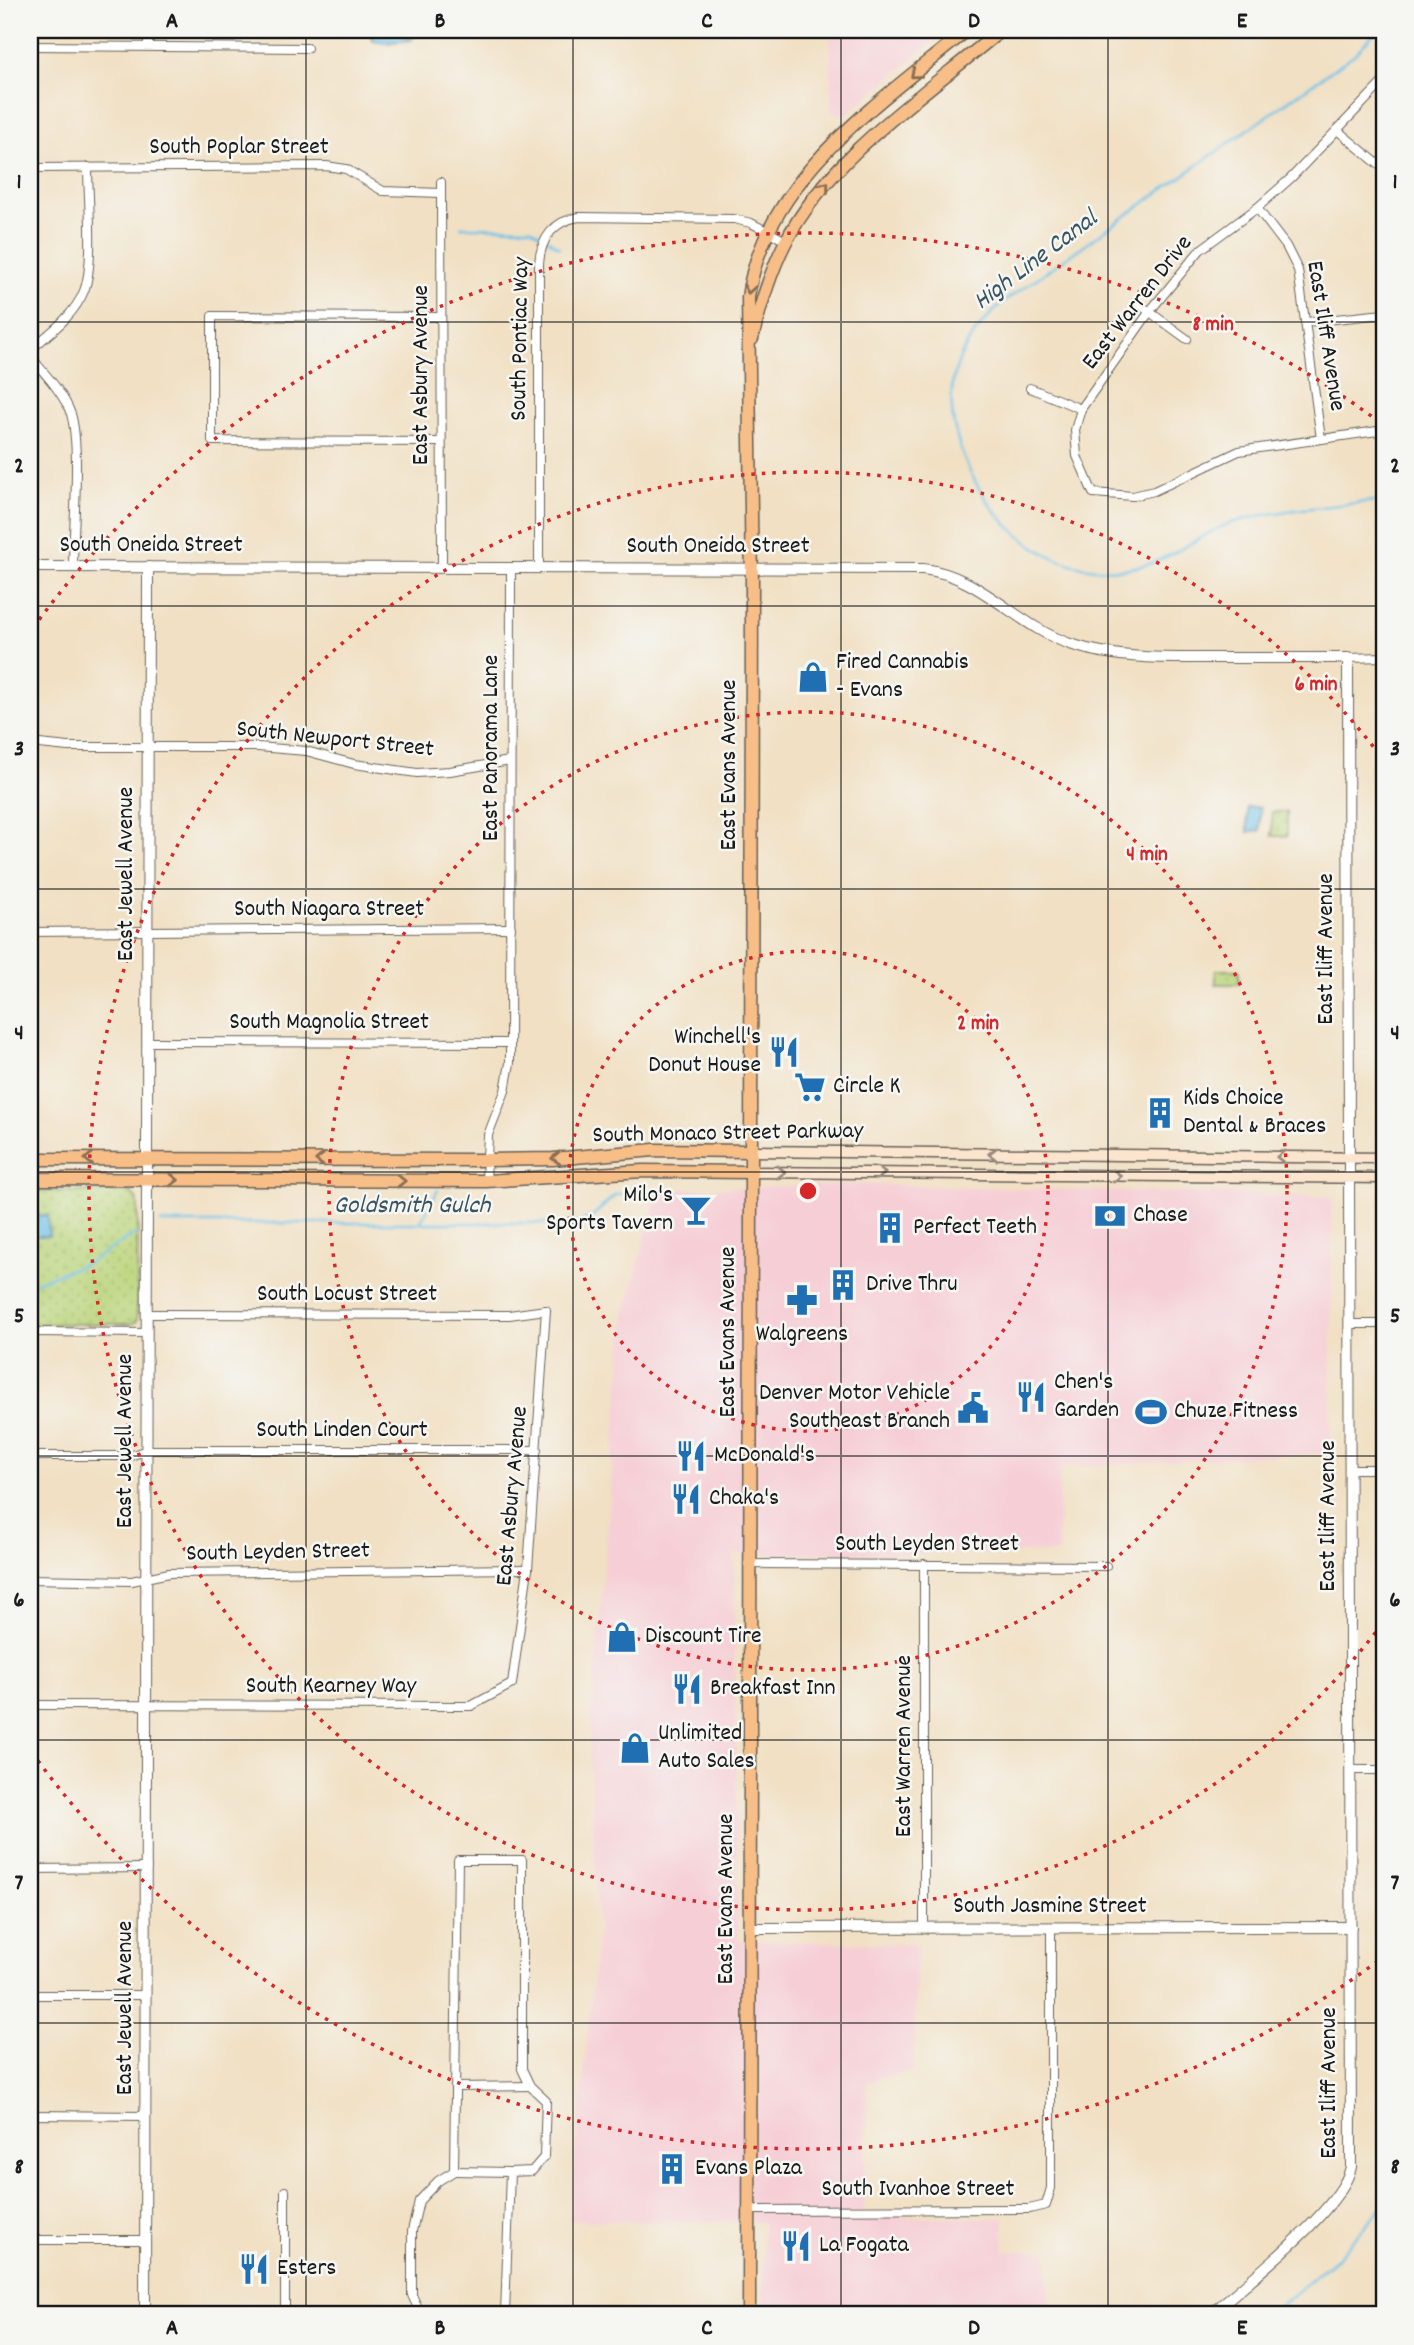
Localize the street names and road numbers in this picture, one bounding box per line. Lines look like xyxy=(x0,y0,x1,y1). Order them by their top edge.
street label: South Poplar Street xyxy=(149,131,329,165)
street label: East Warren Drive xyxy=(1074,228,1202,378)
street label: South Pontiac Way xyxy=(503,255,539,421)
street label: East Iliff Avenue xyxy=(1296,258,1354,414)
street label: East Asbury Avenue xyxy=(405,285,439,465)
street label: South Oneida Street xyxy=(59,529,243,563)
street label: South Oneida Street xyxy=(626,530,810,564)
street label: East Panorama Lane xyxy=(475,655,509,841)
street label: East Evans Avenue xyxy=(713,679,747,851)
street label: South Newport Street xyxy=(235,713,435,767)
street label: East Jewell Avenue xyxy=(110,787,144,961)
street label: East Iliff Avenue xyxy=(1310,873,1344,1025)
street label: South Niagara Street xyxy=(234,893,424,927)
street label: South Magnolia Street xyxy=(229,1006,429,1040)
street label: South Monaco Street Parkway xyxy=(592,1115,865,1153)
street label: East Evans Avenue xyxy=(712,1246,746,1418)
street label: South Locust Street xyxy=(257,1278,437,1312)
street label: East Jewell Avenue xyxy=(109,1354,143,1528)
street label: East Asbury Avenue xyxy=(488,1405,538,1587)
street label: South Linden Court xyxy=(256,1414,428,1448)
street label: East Iliff Avenue xyxy=(1312,1440,1346,1592)
street label: South Leyden Street xyxy=(835,1528,1019,1562)
street label: South Leyden Street xyxy=(186,1534,370,1572)
street label: East Warren Avenue xyxy=(888,1655,922,1837)
street label: South Kearney Way xyxy=(246,1670,417,1704)
street label: East Evans Avenue xyxy=(710,1813,744,1985)
street label: South Jasmine Street xyxy=(953,1890,1147,1924)
street label: East Jewell Avenue xyxy=(109,1921,143,2095)
street label: East Iliff Avenue xyxy=(1313,2007,1347,2159)
street label: South Ivanhoe Street xyxy=(822,2173,1015,2207)

